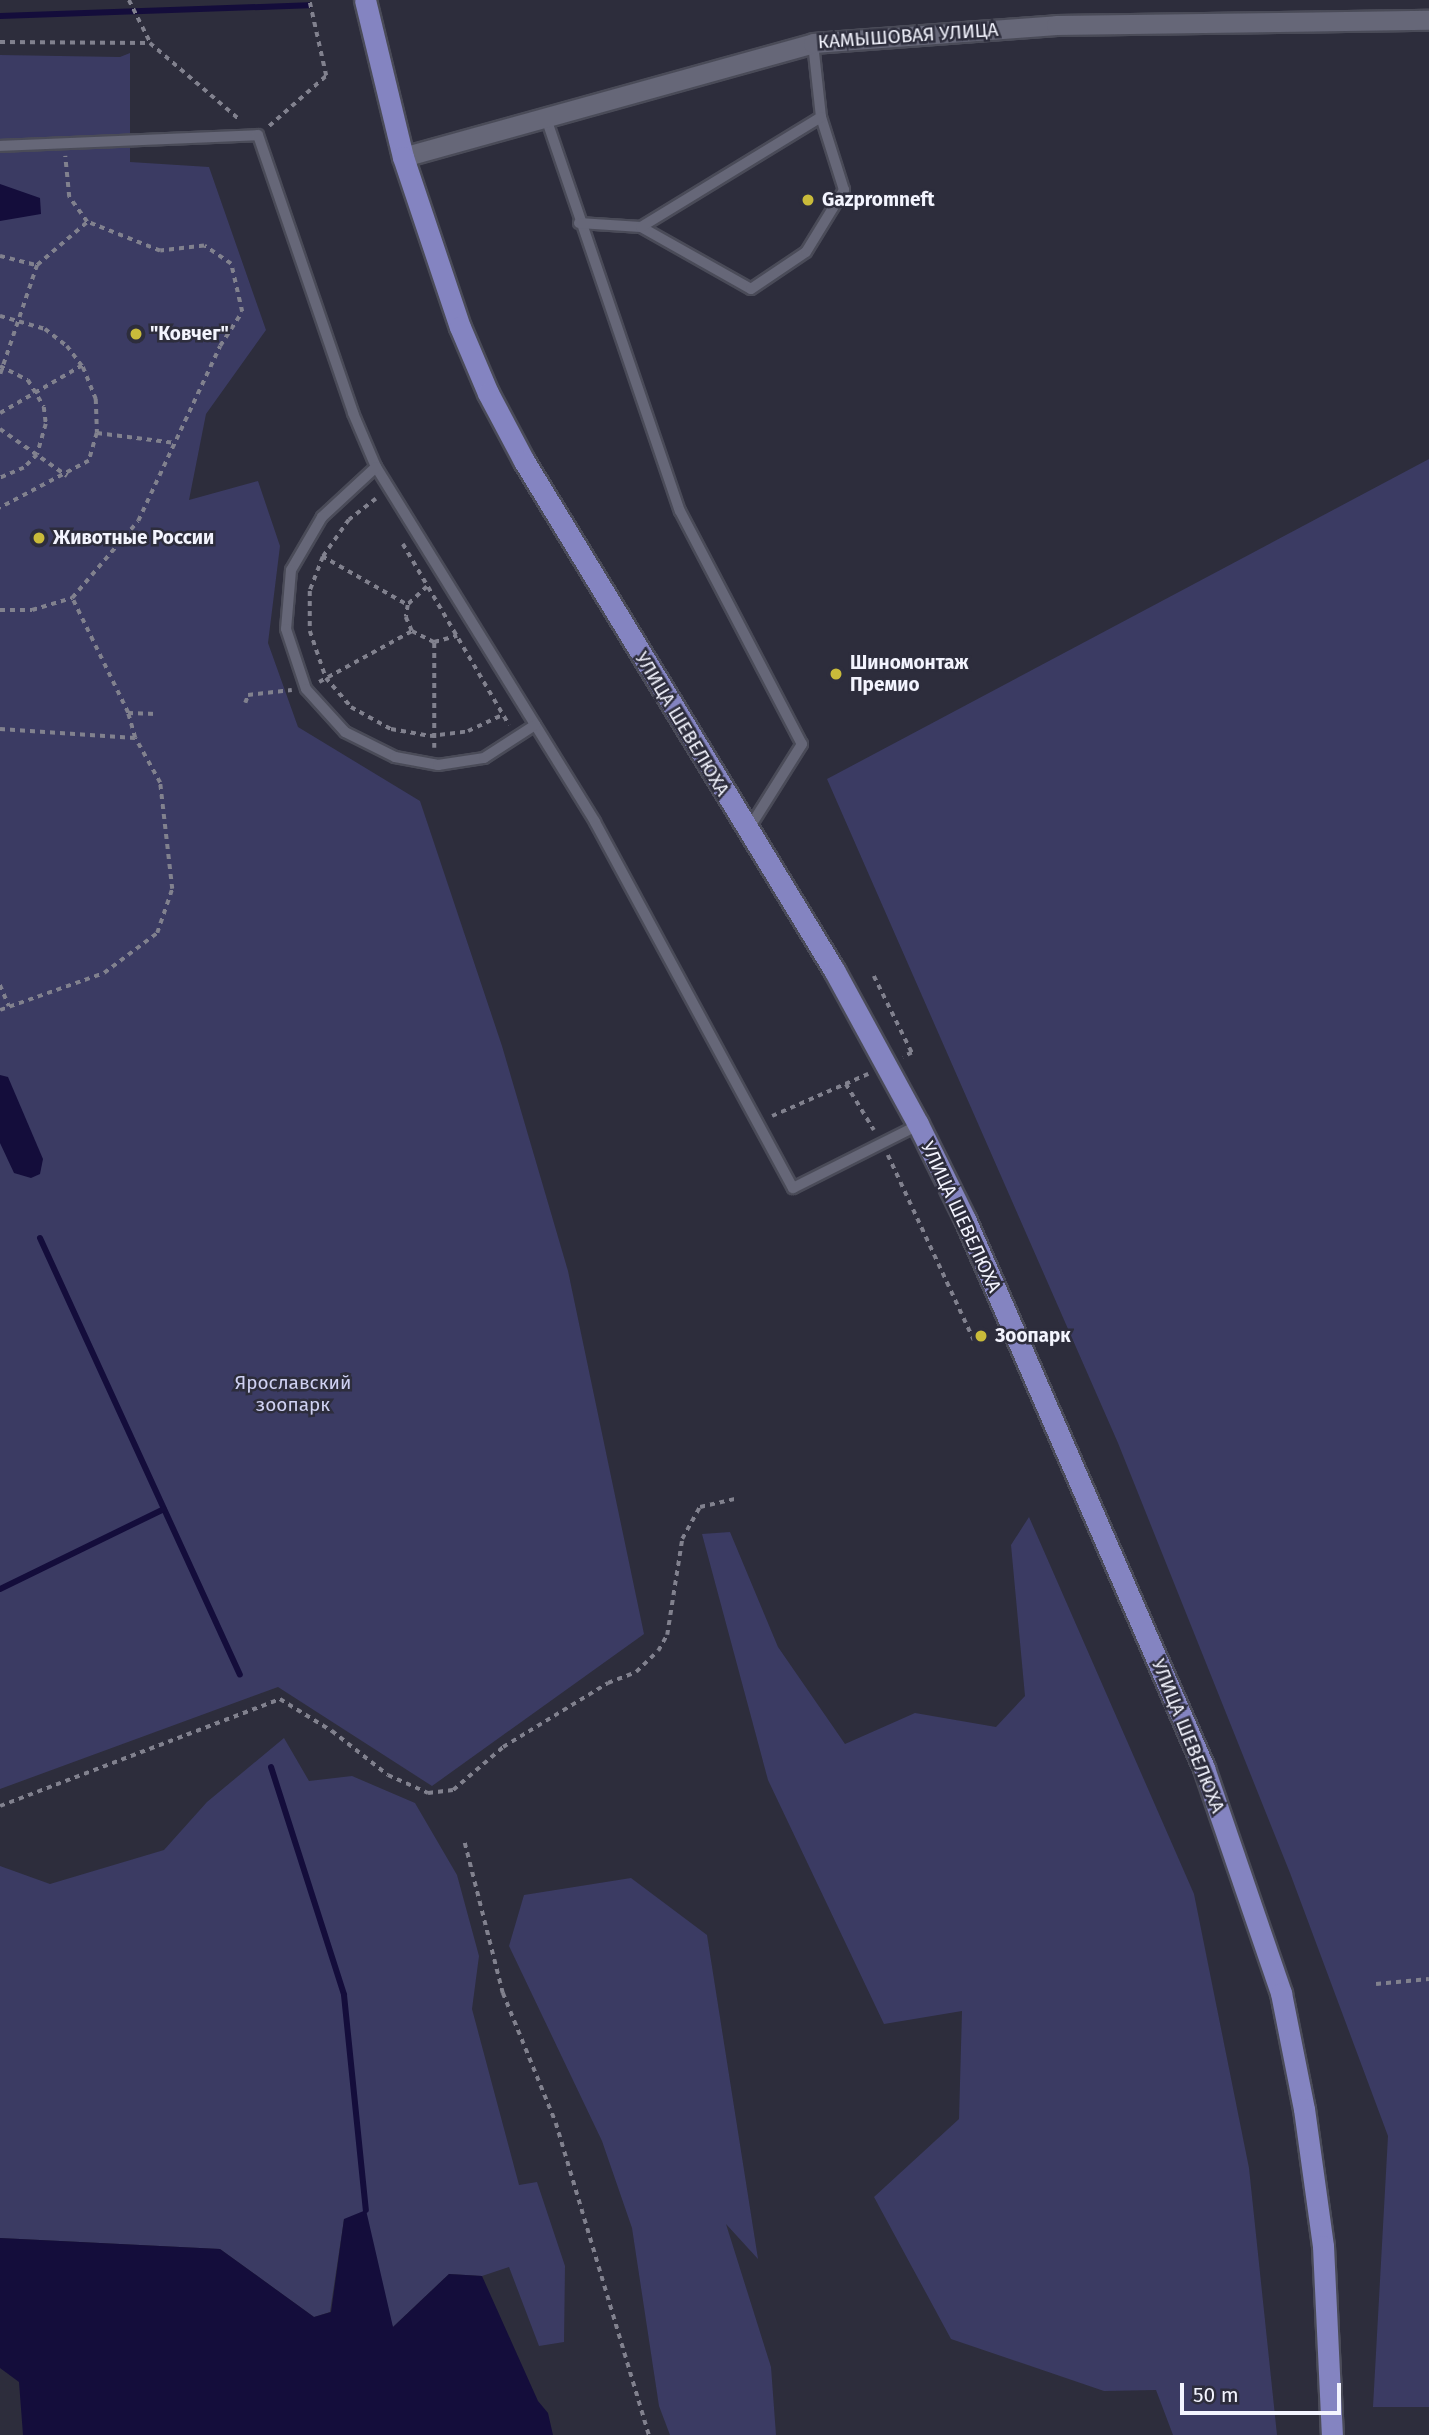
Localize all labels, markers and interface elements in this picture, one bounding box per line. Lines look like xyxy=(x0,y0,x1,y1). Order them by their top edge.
street label: КАМЫШОВАЯ УЛИЦА xyxy=(817,18,999,54)
place label: Gazpromneft xyxy=(822,189,934,211)
marker: Gazpromneft xyxy=(800,192,816,208)
place label: "Ковчег" xyxy=(150,323,229,345)
marker: "Ковчег" xyxy=(128,326,144,342)
place label: Животные России xyxy=(53,527,214,549)
marker: Животные России xyxy=(31,530,47,546)
street label: УЛИЦА ШЕВЕЛЮХА xyxy=(630,648,734,800)
place label: Шиномонтаж Премио xyxy=(850,652,969,696)
marker: Шиномонтаж Премио xyxy=(828,666,844,682)
street label: УЛИЦА ШЕВЕЛЮХА xyxy=(916,1138,1006,1296)
place label: Зоопарк xyxy=(995,1325,1071,1347)
marker: Зоопарк xyxy=(973,1328,989,1344)
park label: Ярославский зоопарк xyxy=(235,1372,351,1416)
street label: УЛИЦА ШЕВЕЛЮХА xyxy=(1147,1656,1229,1816)
scale bar xyxy=(1184,2368,1345,2412)
text: 50 m xyxy=(1193,2382,1239,2408)

